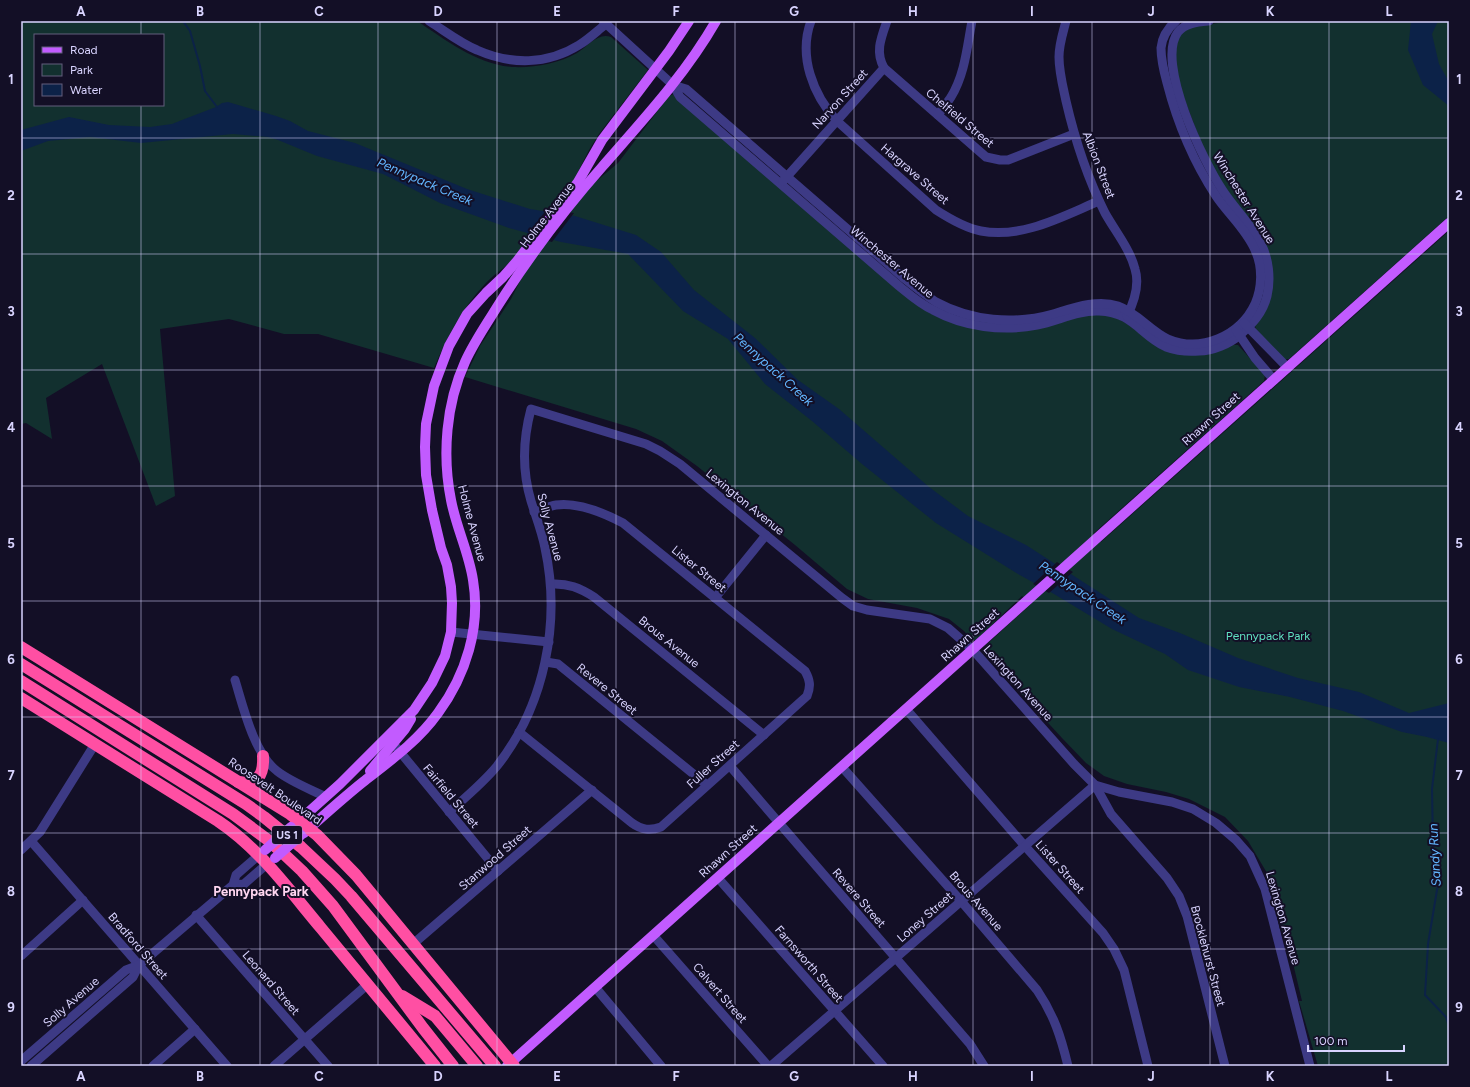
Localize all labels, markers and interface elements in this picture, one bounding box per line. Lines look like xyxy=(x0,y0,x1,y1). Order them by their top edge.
text: A xyxy=(76,4,86,19)
text: B xyxy=(196,4,204,19)
text: C xyxy=(314,4,324,19)
text: D xyxy=(433,4,443,19)
text: E xyxy=(553,4,561,19)
text: F xyxy=(672,4,680,19)
text: G xyxy=(789,4,799,19)
text: H xyxy=(908,4,918,19)
text: I xyxy=(1030,4,1034,19)
text: J xyxy=(1147,4,1155,19)
text: K xyxy=(1266,4,1275,19)
text: L xyxy=(1386,4,1393,19)
legend xyxy=(34,34,164,106)
text: Road xyxy=(70,43,98,57)
text: Park xyxy=(70,63,93,77)
street label: Narvon Street xyxy=(809,66,871,132)
text: 1 xyxy=(8,72,14,87)
text: 1 xyxy=(1456,72,1462,87)
text: Water xyxy=(70,83,102,97)
street label: Chelfield Street xyxy=(923,85,997,151)
street label: Albion Street xyxy=(1080,129,1118,201)
street label: Hargrave Street xyxy=(878,141,952,208)
street label: Winchester Avenue xyxy=(1210,150,1278,247)
water label: Pennypack Creek xyxy=(375,155,475,209)
street label: Holme Avenue xyxy=(517,179,577,250)
text: 2 xyxy=(7,188,15,203)
text: 2 xyxy=(1455,188,1463,203)
street label: Winchester Avenue xyxy=(847,223,937,301)
text: 3 xyxy=(7,304,15,319)
text: 3 xyxy=(1455,304,1463,319)
water label: Pennypack Creek xyxy=(731,330,817,410)
street label: Rhawn Street xyxy=(1179,389,1243,449)
text: 4 xyxy=(7,420,15,435)
text: 4 xyxy=(1455,420,1463,435)
street label: Lexington Avenue xyxy=(703,466,787,538)
street label: Holme Avenue xyxy=(455,483,489,563)
street label: Solly Avenue xyxy=(534,492,566,563)
text: 5 xyxy=(7,536,15,551)
text: 5 xyxy=(1455,536,1463,551)
street label: Lister Street xyxy=(669,543,730,596)
water label: Pennypack Creek xyxy=(1036,558,1130,628)
street label: Rhawn Street xyxy=(938,605,1002,665)
street label: Brous Avenue xyxy=(636,613,703,671)
park label: Pennypack Park xyxy=(1226,629,1310,643)
street label: Lexington Avenue xyxy=(980,642,1056,724)
text: 6 xyxy=(7,652,15,667)
text: 6 xyxy=(1455,652,1463,667)
street label: Revere Street xyxy=(574,660,640,718)
street label: Fuller Street xyxy=(684,737,742,791)
street label: Roosevelt Boulevard xyxy=(226,755,324,827)
street label: Fairfield Street xyxy=(420,761,482,831)
text: 7 xyxy=(7,768,15,783)
text: 7 xyxy=(1455,768,1463,783)
street label: Rhawn Street xyxy=(696,821,760,881)
street label: Stanwood Street xyxy=(456,822,534,893)
water label: Sandy Run xyxy=(1425,823,1444,887)
road number: US 1 xyxy=(272,826,302,844)
street label: Lister Street xyxy=(1033,838,1088,897)
street label: Revere Street xyxy=(830,866,889,931)
street label: Brous Avenue xyxy=(946,868,1006,934)
street label: Lexington Avenue xyxy=(1263,870,1303,967)
text: 8 xyxy=(7,884,15,899)
district label: Pennypack Park xyxy=(213,884,309,899)
text: 8 xyxy=(1455,884,1463,899)
street label: Loney Street xyxy=(894,889,956,945)
street label: Brocklehurst Street xyxy=(1188,904,1228,1008)
street label: Bradford Street xyxy=(105,910,171,982)
street label: Farnsworth Street xyxy=(772,923,846,1006)
street label: Leonard Street xyxy=(239,948,303,1018)
street label: Calvert Street xyxy=(690,960,750,1026)
street label: Solly Avenue xyxy=(40,974,102,1030)
text: 9 xyxy=(7,1000,15,1015)
text: 9 xyxy=(1455,1000,1463,1015)
scale bar xyxy=(1308,1027,1404,1053)
text: 100 m xyxy=(1314,1034,1348,1048)
text: A xyxy=(76,1069,86,1084)
text: B xyxy=(196,1069,204,1084)
text: C xyxy=(314,1069,324,1084)
text: D xyxy=(433,1069,443,1084)
text: E xyxy=(553,1069,561,1084)
text: F xyxy=(672,1069,680,1084)
text: G xyxy=(789,1069,799,1084)
text: H xyxy=(908,1069,918,1084)
text: I xyxy=(1030,1069,1034,1084)
text: J xyxy=(1147,1069,1155,1084)
text: K xyxy=(1266,1069,1275,1084)
text: L xyxy=(1386,1069,1393,1084)

